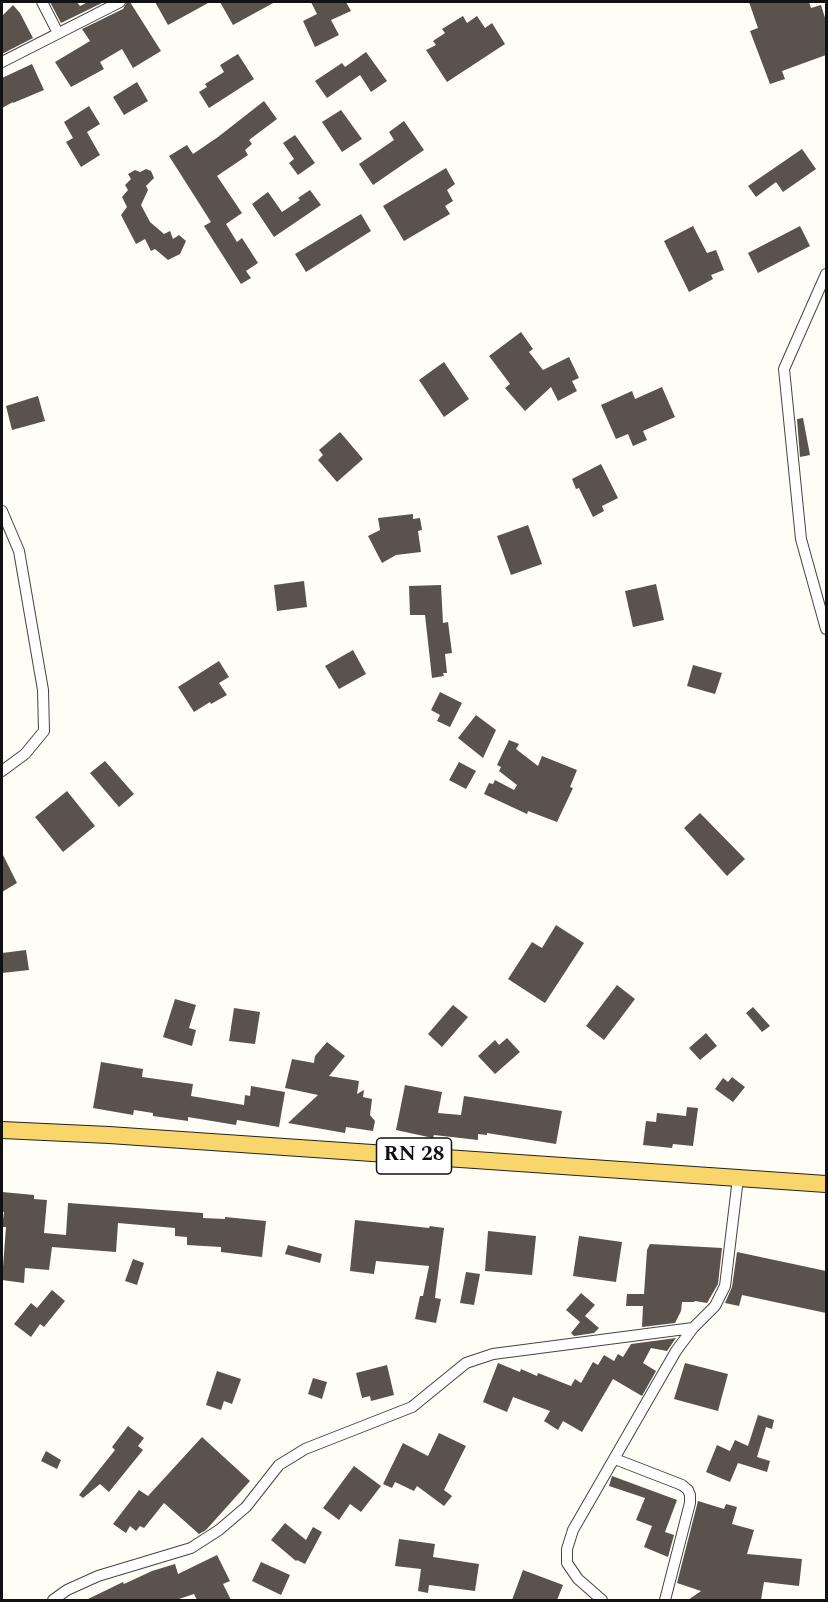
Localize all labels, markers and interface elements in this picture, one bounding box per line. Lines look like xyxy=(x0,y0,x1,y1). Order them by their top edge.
road number: RN 28 xyxy=(376,1138,452,1174)

